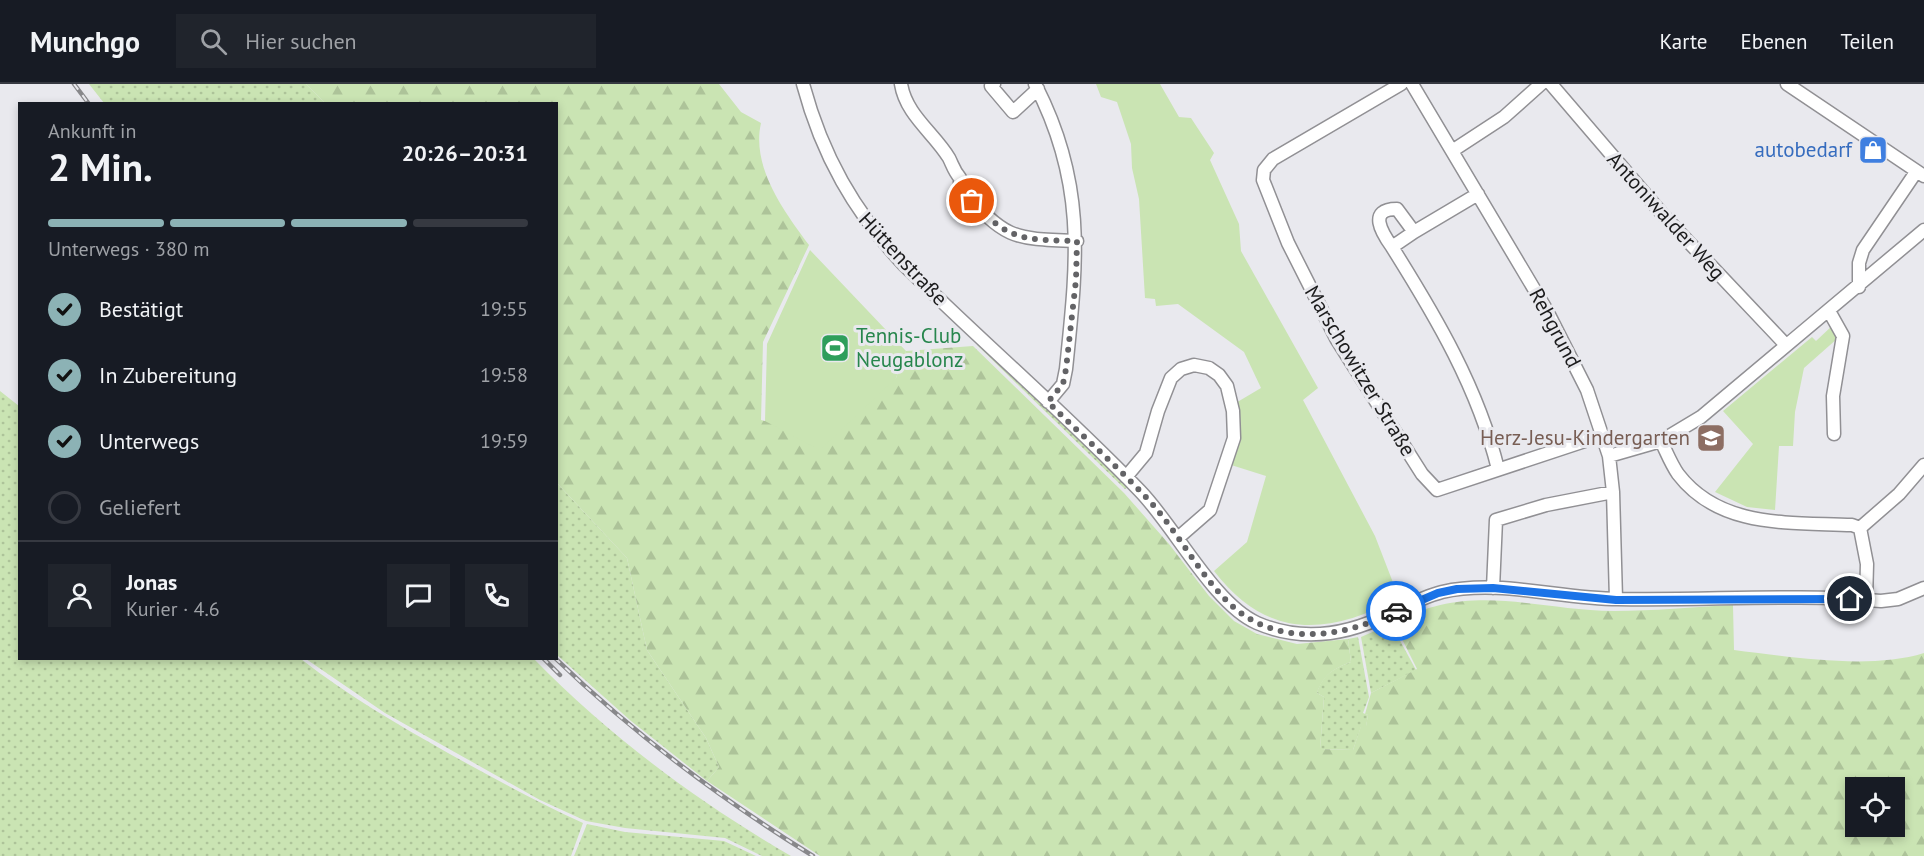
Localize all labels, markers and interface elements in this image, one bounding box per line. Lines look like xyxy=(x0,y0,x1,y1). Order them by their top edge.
search box xyxy=(176,14,596,68)
text: Munchgo xyxy=(30,23,140,60)
icon: search xyxy=(197,25,230,58)
text: Hier suchen xyxy=(245,27,357,55)
text: Karte xyxy=(1660,28,1708,55)
text: Ebenen xyxy=(1741,28,1807,55)
text: Teilen xyxy=(1840,28,1894,55)
text: Ankunft in xyxy=(48,118,136,144)
shop icon: autobedarf xyxy=(1857,134,1889,166)
place label: autobedarf xyxy=(1755,136,1853,163)
text: 20:26–20:31 xyxy=(402,139,528,167)
text: 2 Min. xyxy=(48,141,153,192)
street label: Antoniwalder Weg xyxy=(1602,146,1731,285)
pin xyxy=(946,175,997,226)
icon: bag xyxy=(955,184,988,217)
street label: Hüttenstraße xyxy=(853,206,954,311)
text: Unterwegs · 380 m xyxy=(48,236,209,262)
street label: Marschowitzer Straße xyxy=(1299,280,1422,461)
street label: Rehgrund xyxy=(1523,283,1588,372)
icon: check xyxy=(48,293,81,326)
text: Bestätigt xyxy=(99,295,183,323)
text: 19:55 xyxy=(480,296,528,322)
place label: Tennis-Club Neugablonz xyxy=(856,322,963,373)
sports icon: Tennis-Club Neugablonz xyxy=(819,332,851,364)
icon: check xyxy=(48,359,81,392)
text: In Zubereitung xyxy=(99,361,237,389)
text: 19:58 xyxy=(480,362,528,388)
school or university icon: Herz-Jesu-Kindergarten xyxy=(1695,422,1727,454)
place label: Herz-Jesu-Kindergarten xyxy=(1480,424,1690,451)
icon: check xyxy=(48,425,81,458)
text: Unterwegs xyxy=(99,427,199,455)
text: 19:59 xyxy=(480,428,528,454)
text: Geliefert xyxy=(99,493,181,521)
button: person xyxy=(48,564,111,627)
button: chat xyxy=(387,564,450,627)
button: phone xyxy=(465,564,528,627)
text: Jonas xyxy=(126,568,177,596)
pin xyxy=(1824,573,1875,624)
courier xyxy=(1366,581,1426,641)
icon: home xyxy=(1833,582,1866,615)
icon: car xyxy=(1380,595,1413,628)
text: Kurier · 4.6 xyxy=(126,596,220,622)
map controls xyxy=(1845,777,1905,837)
button: locate xyxy=(1845,777,1905,837)

